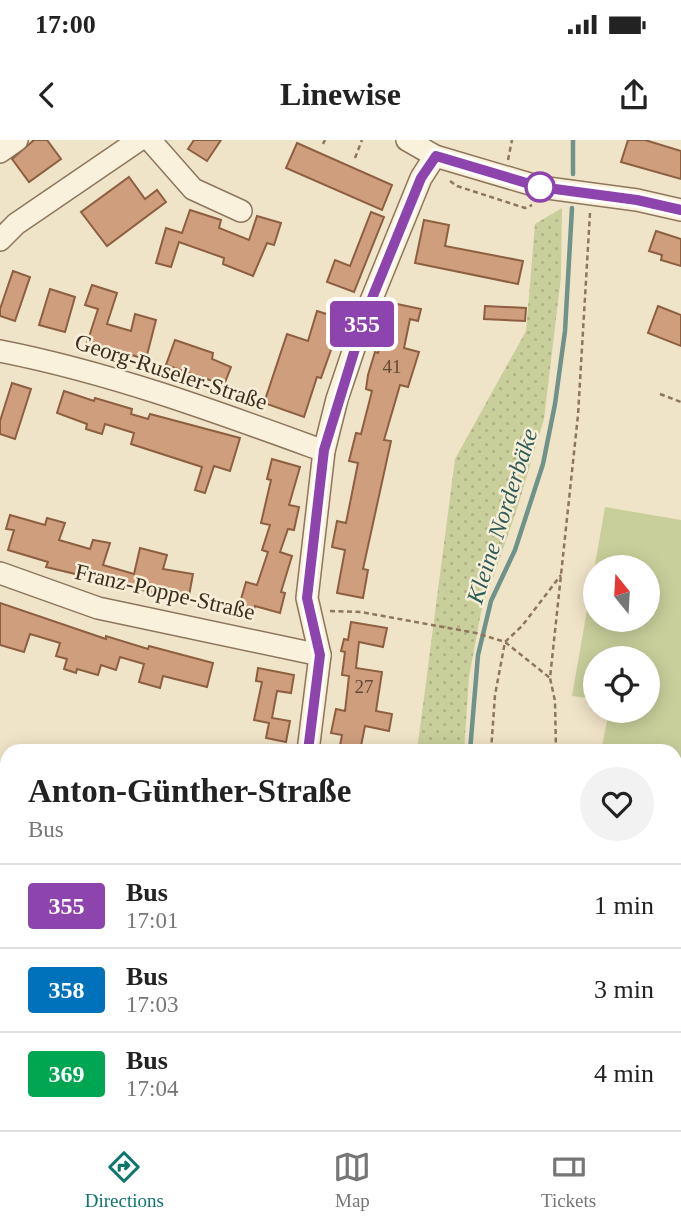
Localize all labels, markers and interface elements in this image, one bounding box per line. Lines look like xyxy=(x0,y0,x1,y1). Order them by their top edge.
text: 17:00 xyxy=(35,10,96,39)
icon: back xyxy=(28,76,66,114)
text: Linewise xyxy=(280,76,401,112)
icon: share xyxy=(615,76,653,114)
unlabelled marker xyxy=(525,172,555,202)
line badge: 355 xyxy=(322,301,402,347)
text: 355 xyxy=(344,311,380,337)
street label: Georg-Ruseler-Straße xyxy=(72,329,270,415)
house number: 41 xyxy=(383,356,402,377)
water label: Kleine Norderbäke xyxy=(461,425,543,608)
north arrow xyxy=(583,555,660,632)
map controls xyxy=(583,555,660,723)
street label: Franz-Poppe-Straße xyxy=(73,559,257,625)
button: locate xyxy=(583,646,660,723)
house number: 27 xyxy=(355,676,374,697)
button: heart xyxy=(580,767,654,841)
text: Anton-Günther-Straße xyxy=(28,773,351,809)
text: Bus xyxy=(28,817,64,842)
text: Bus xyxy=(126,878,168,907)
text: 1 min xyxy=(594,891,654,920)
text: 355 xyxy=(49,893,85,919)
text: 17:01 xyxy=(126,908,178,933)
text: Bus xyxy=(126,962,168,991)
text: 3 min xyxy=(594,975,654,1004)
text: 358 xyxy=(49,977,85,1003)
text: 17:03 xyxy=(126,992,178,1017)
text: Bus xyxy=(126,1046,168,1075)
text: 4 min xyxy=(594,1059,654,1088)
text: 369 xyxy=(49,1061,85,1087)
text: 17:04 xyxy=(126,1076,178,1101)
tab: Directions xyxy=(85,1148,164,1212)
tab: Map xyxy=(333,1148,371,1212)
tab: Tickets xyxy=(541,1148,596,1212)

